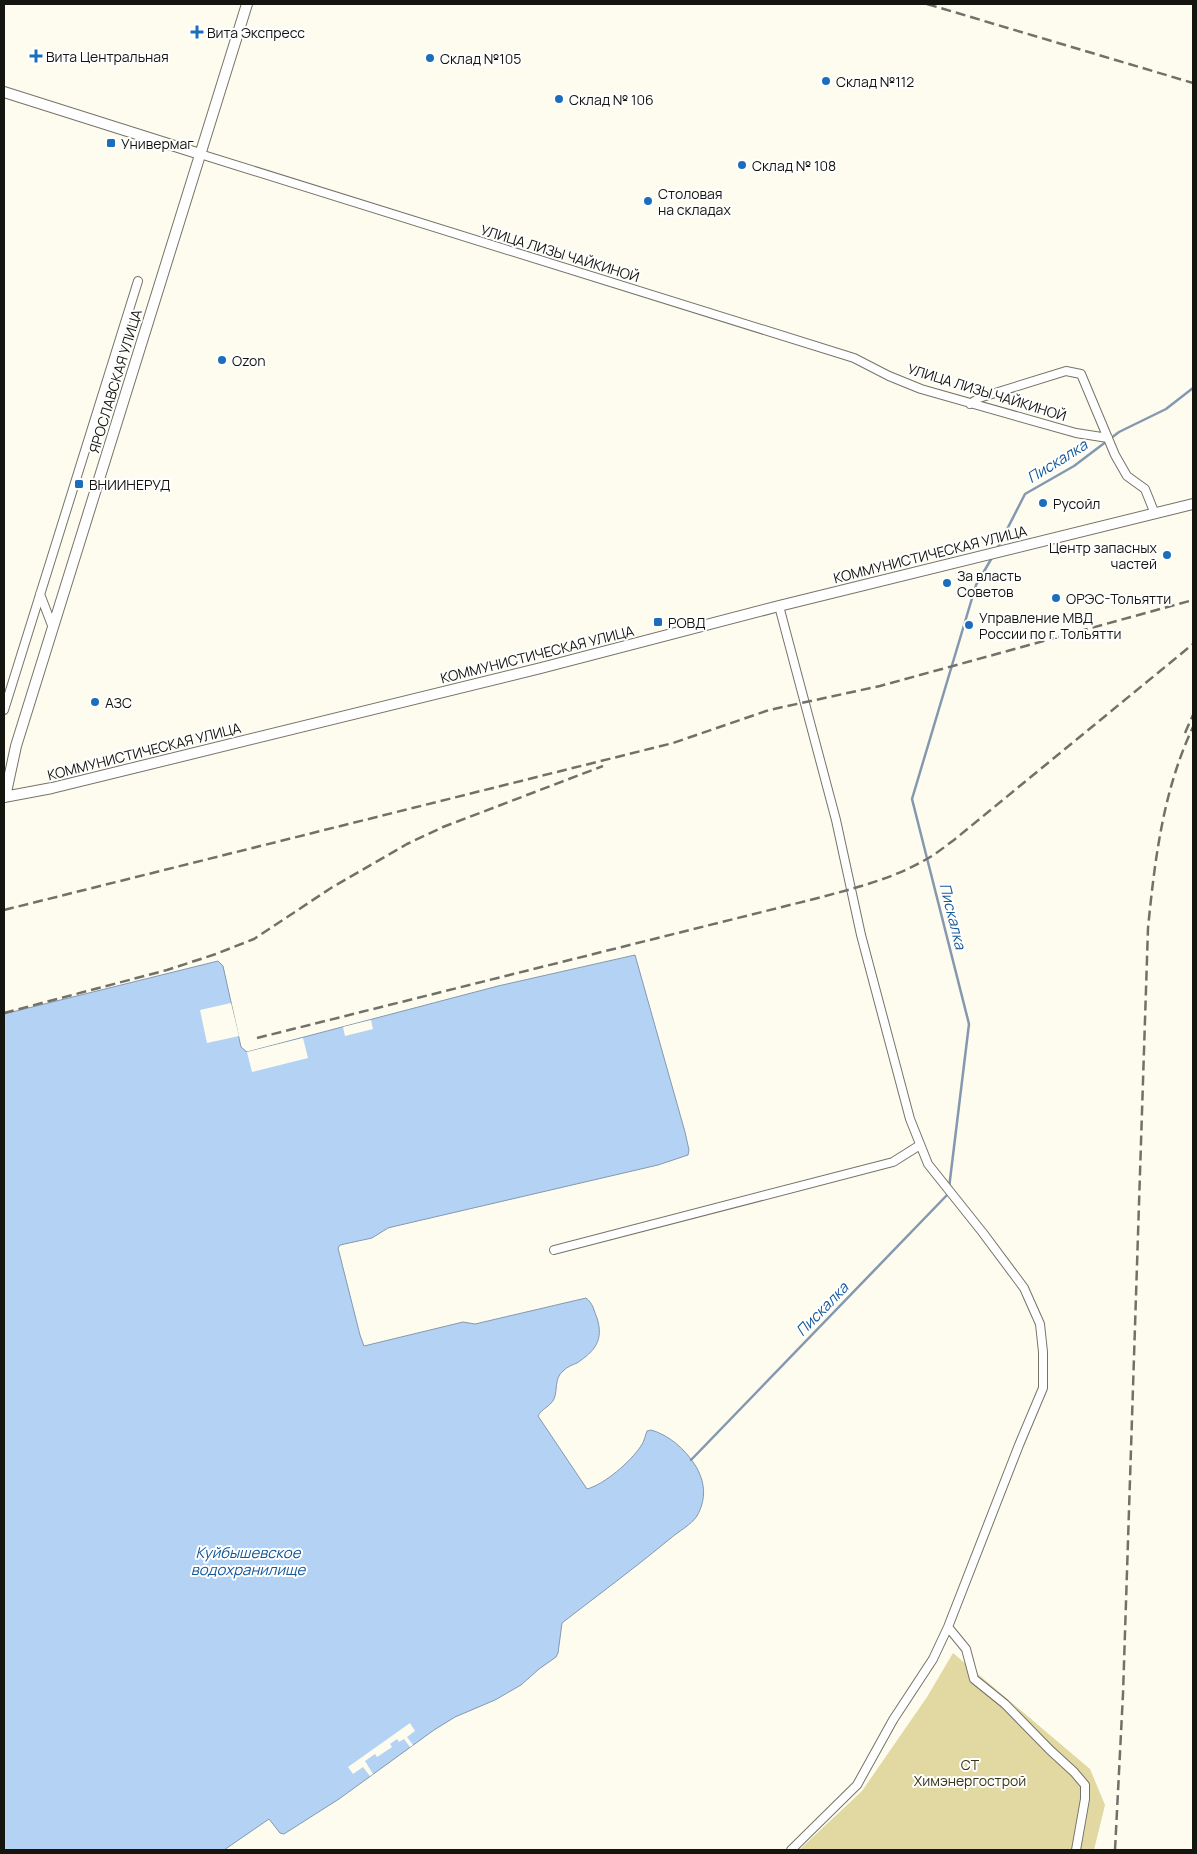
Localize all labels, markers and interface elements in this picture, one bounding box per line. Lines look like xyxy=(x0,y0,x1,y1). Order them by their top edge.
place label: Вита Экспресс xyxy=(207,23,305,42)
marker: Вита Экспресс xyxy=(191,26,203,38)
place label: Вита Центральная xyxy=(46,47,169,66)
place label: Склад №105 xyxy=(440,49,521,68)
marker: Вита Центральная xyxy=(30,50,42,62)
marker: Склад №105 xyxy=(424,52,436,64)
place label: Склад №112 xyxy=(836,72,914,91)
marker: Склад №112 xyxy=(820,75,832,87)
place label: Склад № 106 xyxy=(569,90,654,109)
marker: Склад № 106 xyxy=(553,93,565,105)
place label: Универмаг xyxy=(121,134,194,153)
marker: Универмаг xyxy=(105,137,117,149)
place label: Склад № 108 xyxy=(752,156,836,175)
marker: Склад № 108 xyxy=(736,159,748,171)
place label: Столовая на складах xyxy=(658,184,731,219)
marker: Столовая на складах xyxy=(642,195,654,207)
street label: УЛИЦА ЛИЗЫ ЧАЙКИНОЙ xyxy=(478,220,642,286)
street label: ЯРОСЛАВСКАЯ УЛИЦА xyxy=(84,307,146,455)
place label: Ozon xyxy=(232,351,266,370)
marker: Ozon xyxy=(216,354,228,366)
street label: УЛИЦА ЛИЗЫ ЧАЙКИНОЙ xyxy=(905,359,1069,425)
water label: Пискалка xyxy=(1023,434,1092,488)
place label: ВНИИНЕРУД xyxy=(89,475,170,494)
marker: ВНИИНЕРУД xyxy=(73,478,85,490)
place label: Русойл xyxy=(1053,494,1100,513)
marker: Русойл xyxy=(1037,497,1049,509)
street label: КОММУНИСТИЧЕСКАЯ УЛИЦА xyxy=(831,521,1029,587)
place label: Центр запасных частей xyxy=(1049,538,1158,573)
marker: Центр запасных частей xyxy=(1161,549,1173,561)
place label: За власть Советов xyxy=(957,566,1021,601)
marker: За власть Советов xyxy=(941,577,953,589)
place label: ОРЭС-Тольятти xyxy=(1066,589,1171,608)
marker: ОРЭС-Тольятти xyxy=(1050,592,1062,604)
place label: Управление МВД России по г. Тольятти xyxy=(979,608,1121,643)
place label: РОВД xyxy=(668,613,706,632)
marker: РОВД xyxy=(652,616,664,628)
marker: Управление МВД России по г. Тольятти xyxy=(963,619,975,631)
street label: КОММУНИСТИЧЕСКАЯ УЛИЦА xyxy=(438,621,636,687)
place label: АЗС xyxy=(105,693,132,712)
marker: АЗС xyxy=(89,696,101,708)
street label: КОММУНИСТИЧЕСКАЯ УЛИЦА xyxy=(45,718,243,784)
water label: Пискалка xyxy=(935,881,972,952)
water label: Пискалка xyxy=(791,1277,853,1341)
water label: Куйбышевское водохранилище xyxy=(191,1542,307,1580)
park label: СТ Химэнергострой xyxy=(914,1755,1026,1790)

